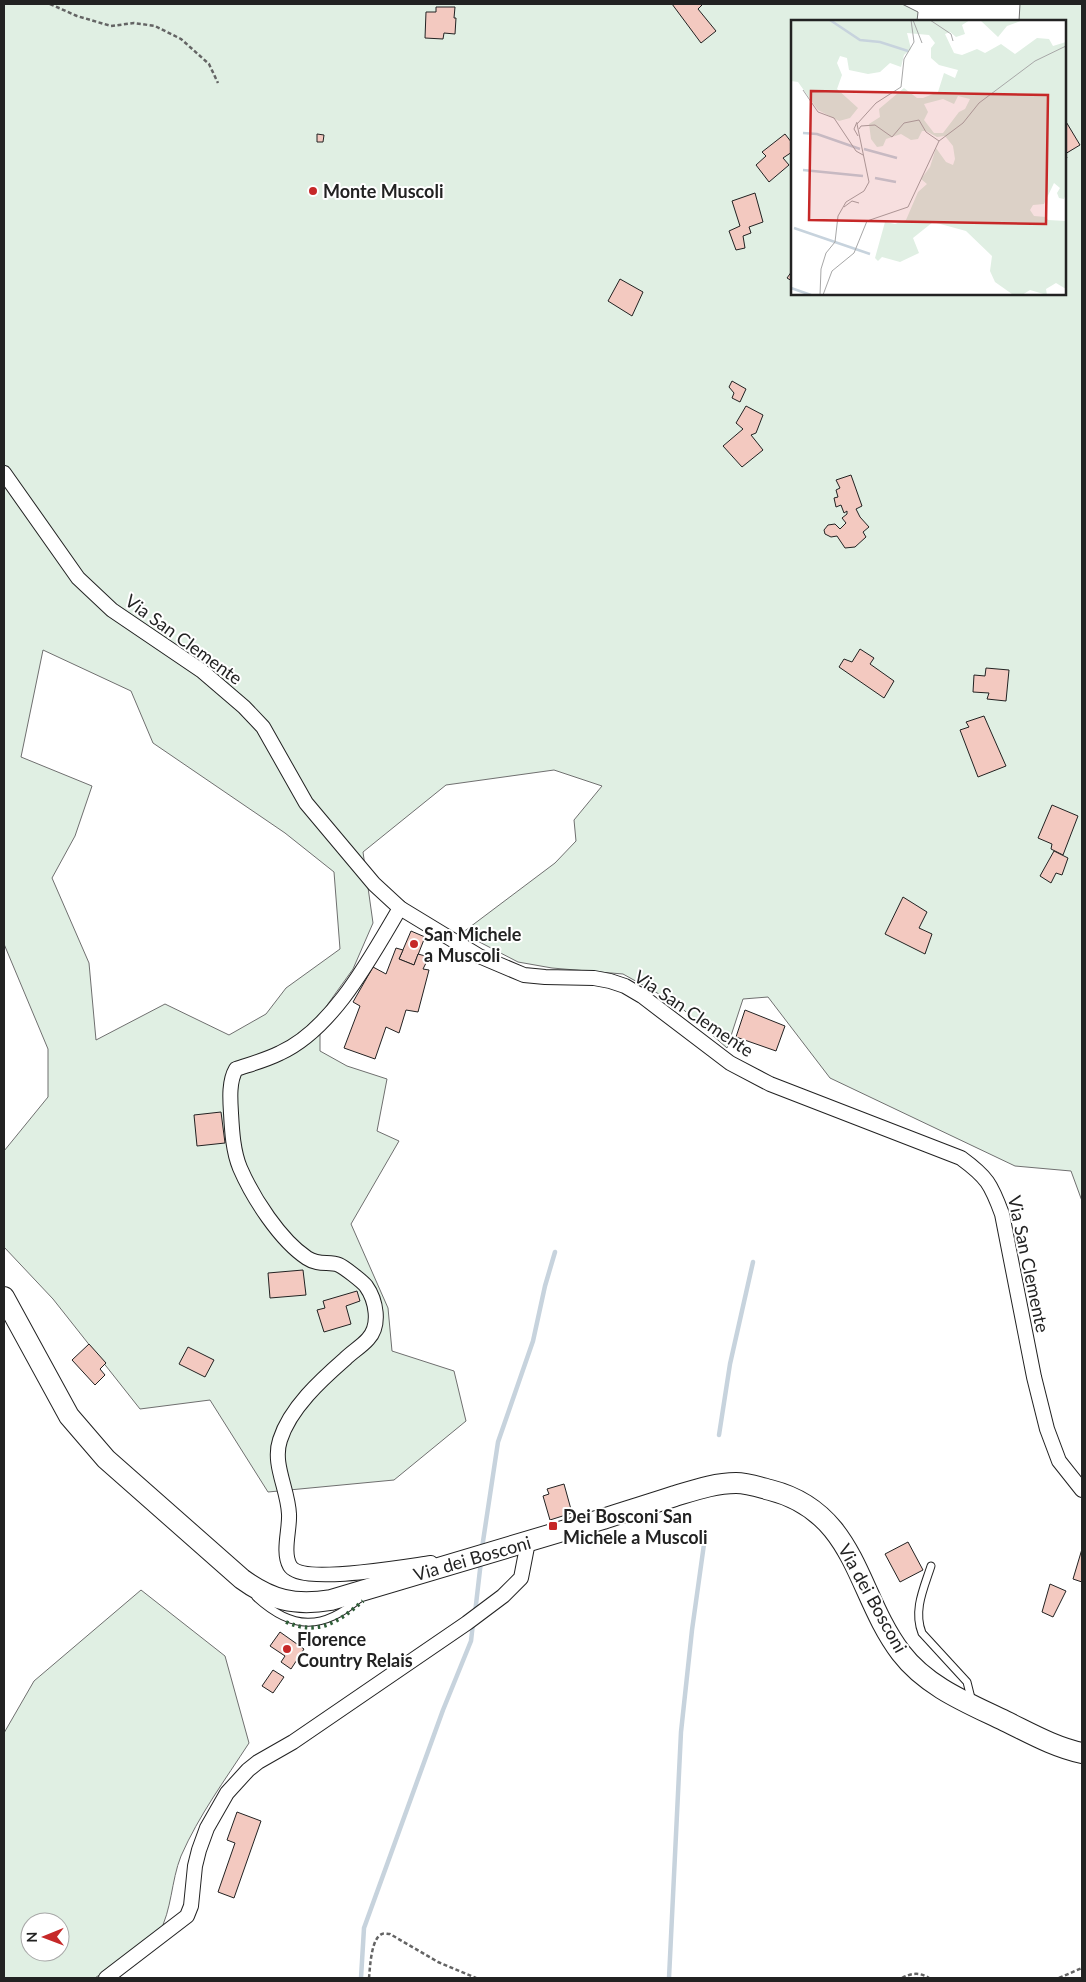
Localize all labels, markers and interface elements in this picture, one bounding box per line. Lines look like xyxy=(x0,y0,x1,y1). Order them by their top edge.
inset map xyxy=(791,20,1066,295)
place label: Monte Muscoli xyxy=(323,180,444,202)
marker: Monte Muscoli xyxy=(307,185,319,197)
street label: Via San Clemente xyxy=(121,589,247,689)
place label: San Michele a Muscoli xyxy=(424,923,522,966)
marker: San Michele a Muscoli xyxy=(408,938,420,950)
street label: Via San Clemente xyxy=(630,965,758,1061)
street label: Via San Clemente xyxy=(1004,1194,1054,1334)
place label: Dei Bosconi San Michele a Muscoli xyxy=(563,1505,708,1548)
marker: Dei Bosconi San Michele a Muscoli xyxy=(547,1520,559,1532)
street label: Via dei Bosconi xyxy=(411,1531,533,1585)
street label: Via dei Bosconi xyxy=(834,1540,912,1656)
place label: Florence Country Relais xyxy=(297,1628,413,1671)
marker: Florence Country Relais xyxy=(281,1643,293,1655)
north arrow xyxy=(20,1912,70,1962)
text: N xyxy=(23,1932,40,1943)

